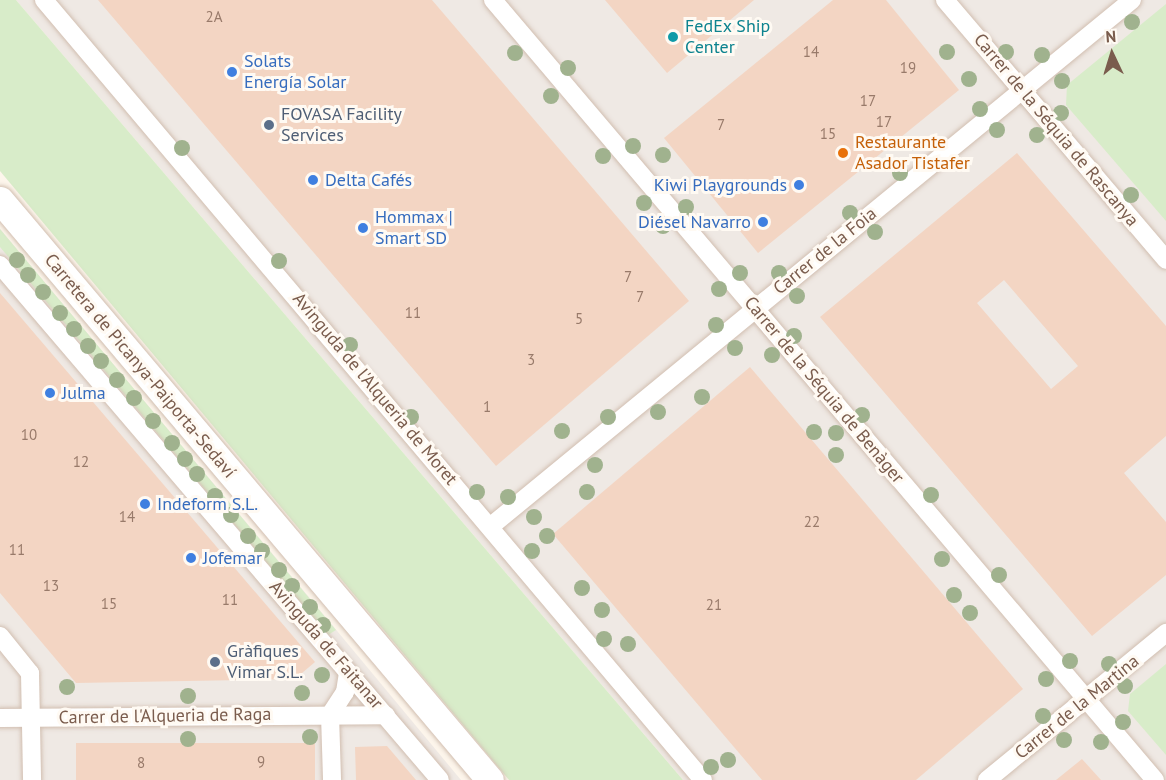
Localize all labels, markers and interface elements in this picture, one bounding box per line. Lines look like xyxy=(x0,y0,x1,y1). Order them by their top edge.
house number: 2A xyxy=(206,8,222,26)
place label: FedEx Ship Center xyxy=(685,16,771,58)
north arrow xyxy=(1082,24,1142,84)
text: N xyxy=(1105,26,1117,46)
street label: Carrer de la Séquia de Rascanya xyxy=(969,29,1143,231)
marker: FedEx Ship Center xyxy=(666,30,680,44)
house number: 14 xyxy=(803,43,819,61)
place label: Solats Energía Solar xyxy=(244,51,346,94)
house number: 19 xyxy=(900,59,916,77)
marker: Solats Energía Solar xyxy=(225,65,239,79)
house number: 17 xyxy=(860,92,876,110)
place label: FOVASA Facility Services xyxy=(281,104,403,146)
house number: 17 xyxy=(876,113,892,131)
house number: 7 xyxy=(717,116,725,134)
marker: FOVASA Facility Services xyxy=(262,118,276,132)
house number: 15 xyxy=(820,125,836,143)
place label: Restaurante Asador Tistafer xyxy=(855,132,971,174)
marker: Restaurante Asador Tistafer xyxy=(836,146,850,160)
place label: Delta Cafés xyxy=(325,169,412,191)
marker: Delta Cafés xyxy=(306,173,320,187)
place label: Kiwi Playgrounds xyxy=(654,174,787,196)
marker: Kiwi Playgrounds xyxy=(792,178,806,192)
street label: Carrer de la Foia xyxy=(769,203,881,299)
place label: Hommax | Smart SD xyxy=(375,207,453,250)
place label: Diésel Navarro xyxy=(638,211,751,233)
marker: Diésel Navarro xyxy=(756,215,770,229)
marker: Hommax | Smart SD xyxy=(356,221,370,235)
street label: Carretera de Picanya-Paiporta-Sedaví xyxy=(40,250,240,482)
house number: 7 xyxy=(624,268,632,286)
street label: Avinguda de l'Alqueria de Moret xyxy=(288,288,462,490)
house number: 7 xyxy=(636,288,644,306)
street label: Carrer de la Séquia de Benàger xyxy=(739,292,909,488)
house number: 11 xyxy=(405,304,421,322)
house number: 5 xyxy=(575,310,583,328)
house number: 3 xyxy=(527,351,535,369)
place label: Julma xyxy=(62,382,106,404)
marker: Julma xyxy=(43,386,57,400)
house number: 1 xyxy=(483,398,491,416)
house number: 10 xyxy=(21,426,37,444)
house number: 12 xyxy=(73,453,89,471)
place label: Indeform S.L. xyxy=(157,493,258,515)
marker: Indeform S.L. xyxy=(138,497,152,511)
house number: 14 xyxy=(119,508,135,526)
house number: 22 xyxy=(804,513,820,531)
house number: 11 xyxy=(9,541,25,559)
place label: Jofemar xyxy=(203,547,262,569)
marker: Jofemar xyxy=(184,551,198,565)
house number: 13 xyxy=(43,577,59,595)
street label: Avinguda de Faitanar xyxy=(264,577,388,713)
house number: 11 xyxy=(222,591,238,609)
house number: 15 xyxy=(101,595,117,613)
house number: 21 xyxy=(706,596,722,614)
place label: Gràfiques Vimar S.L. xyxy=(227,641,303,684)
street label: Carrer de la Martina xyxy=(1011,650,1143,764)
marker: Gràfiques Vimar S.L. xyxy=(208,655,222,669)
street label: Carrer de l'Alqueria de Raga xyxy=(59,703,271,729)
house number: 9 xyxy=(257,753,265,771)
house number: 8 xyxy=(137,754,145,772)

